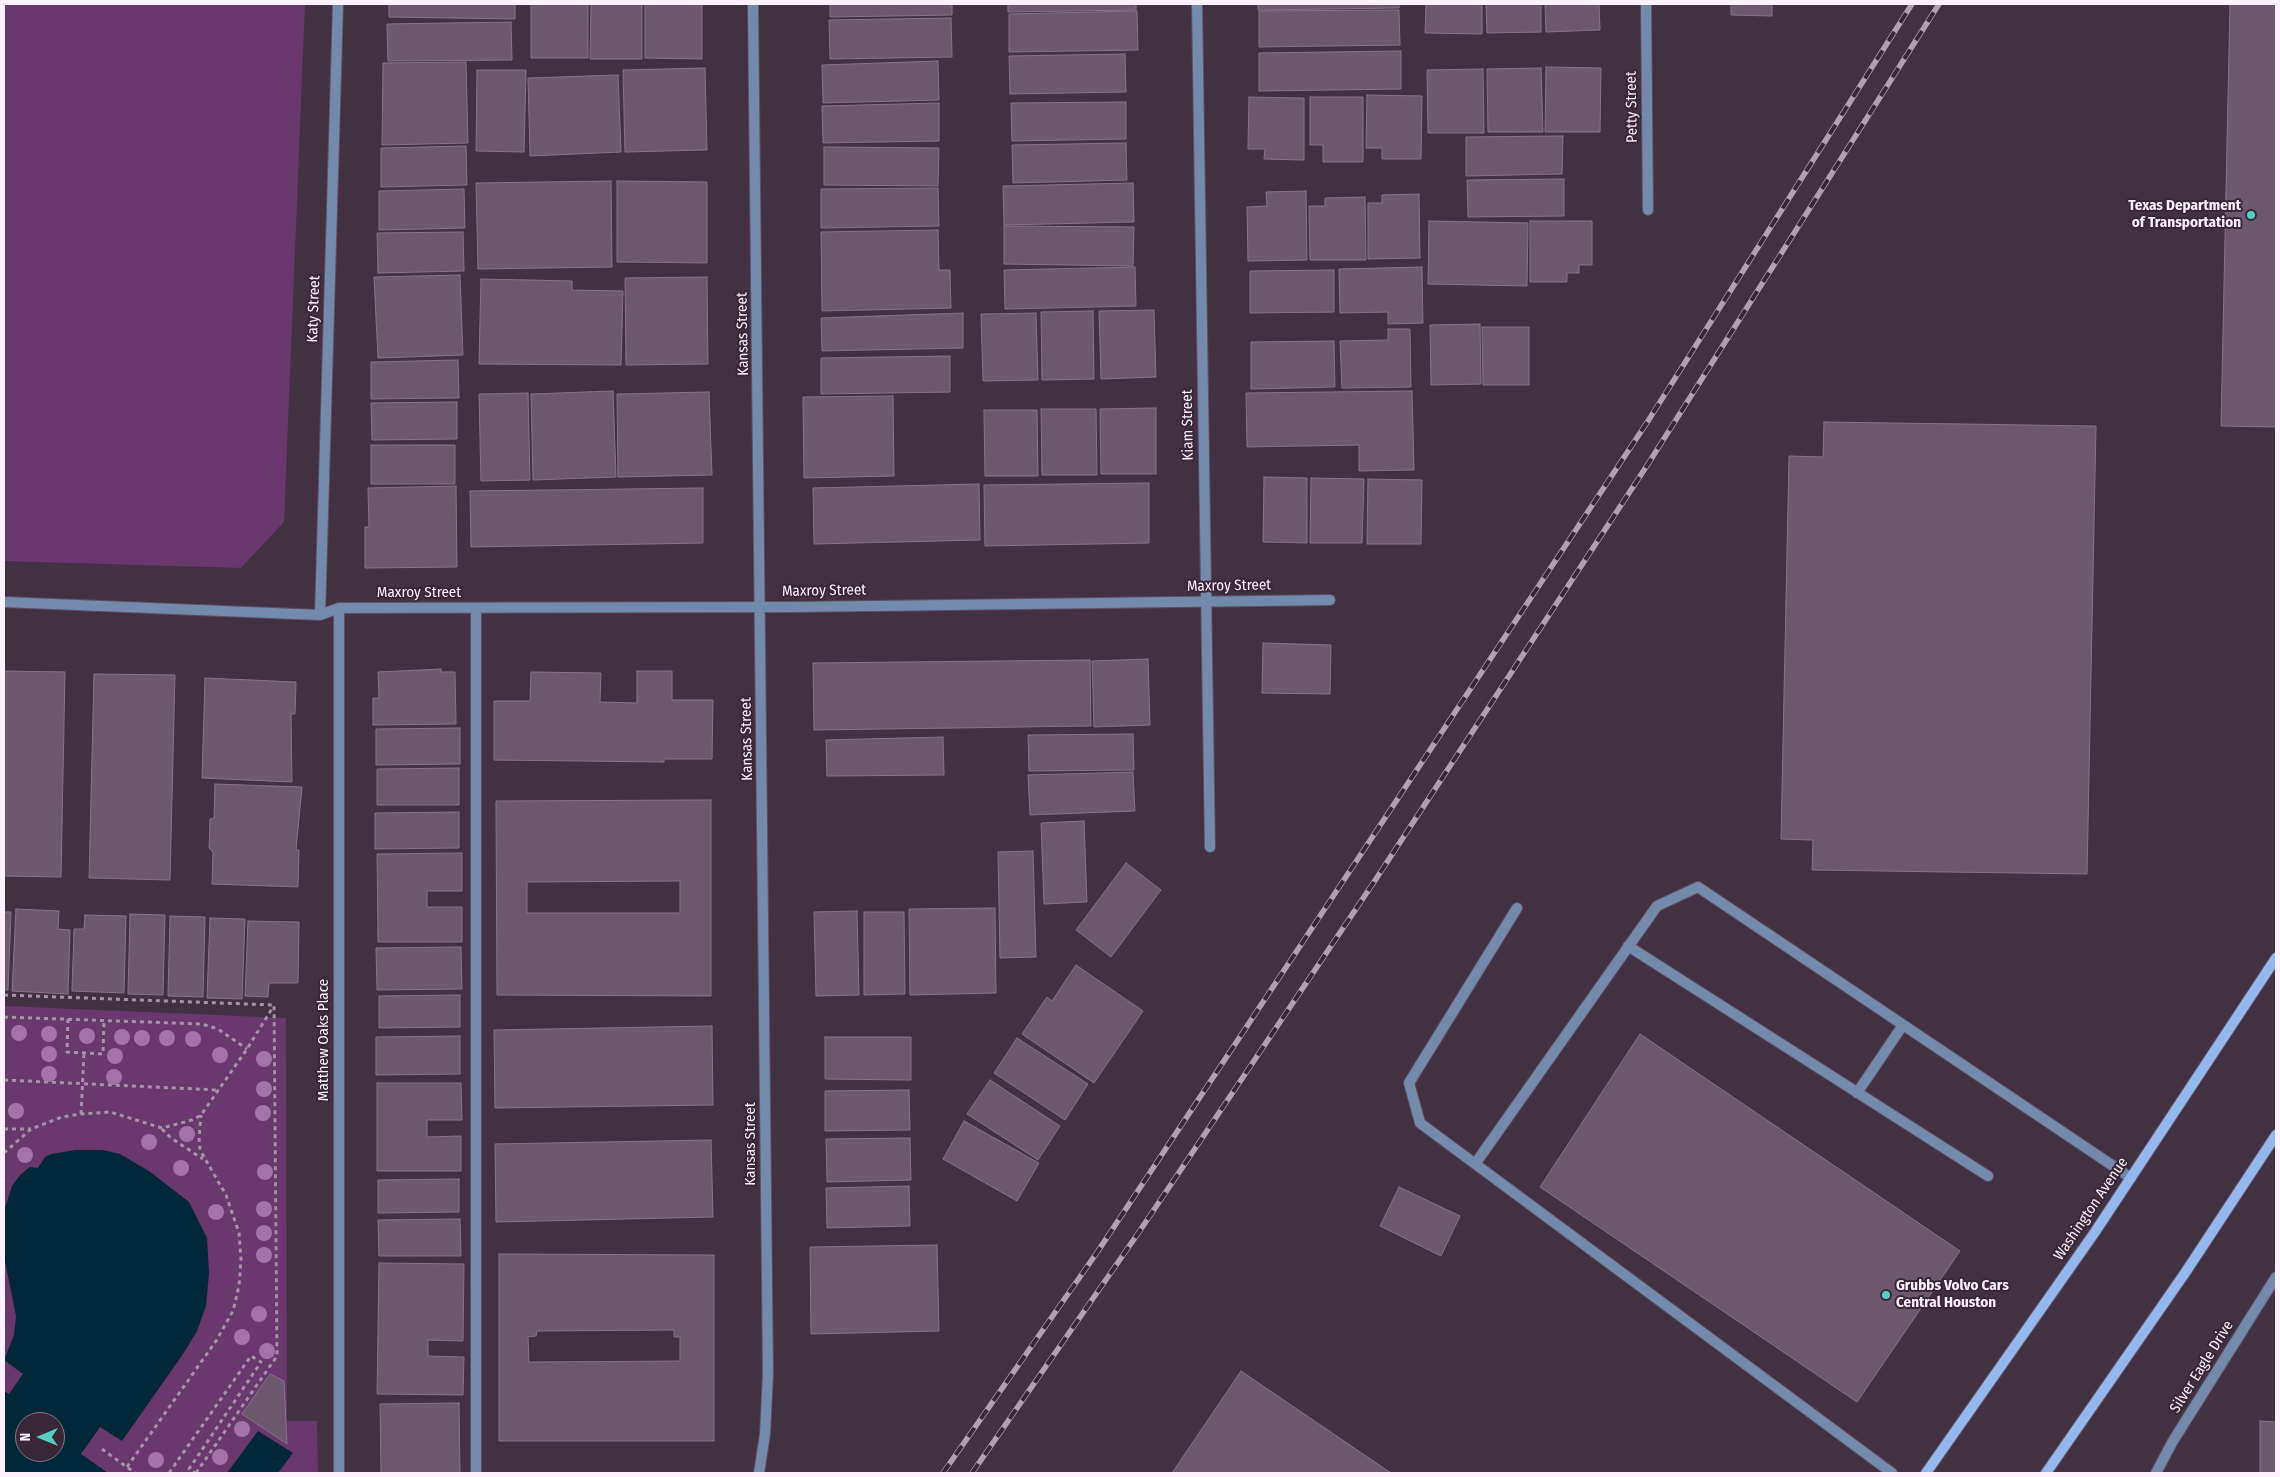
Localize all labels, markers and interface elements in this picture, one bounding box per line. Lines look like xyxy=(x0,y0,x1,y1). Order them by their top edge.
street label: Petty Street xyxy=(1622,71,1642,143)
place label: Texas Department of Transportation xyxy=(2128,197,2241,232)
marker: Texas Department of Transportation xyxy=(2245,209,2257,221)
street label: Katy Street xyxy=(304,275,324,343)
street label: Kansas Street xyxy=(733,292,753,376)
street label: Kiam Street xyxy=(1178,389,1198,461)
street label: Maxroy Street xyxy=(1187,576,1271,596)
street label: Maxroy Street xyxy=(782,581,866,601)
street label: Maxroy Street xyxy=(377,584,461,602)
street label: Kansas Street xyxy=(737,697,757,781)
street label: Matthew Oaks Place xyxy=(315,979,333,1101)
street label: Kansas Street xyxy=(742,1102,760,1186)
street label: Washington Avenue xyxy=(2050,1154,2132,1264)
place label: Grubbs Volvo Cars Central Houston xyxy=(1896,1277,2009,1312)
marker: Grubbs Volvo Cars Central Houston xyxy=(1880,1289,1892,1301)
street label: Silver Eagle Drive xyxy=(2166,1317,2238,1417)
north arrow xyxy=(15,1412,65,1462)
text: N xyxy=(17,1433,34,1441)

